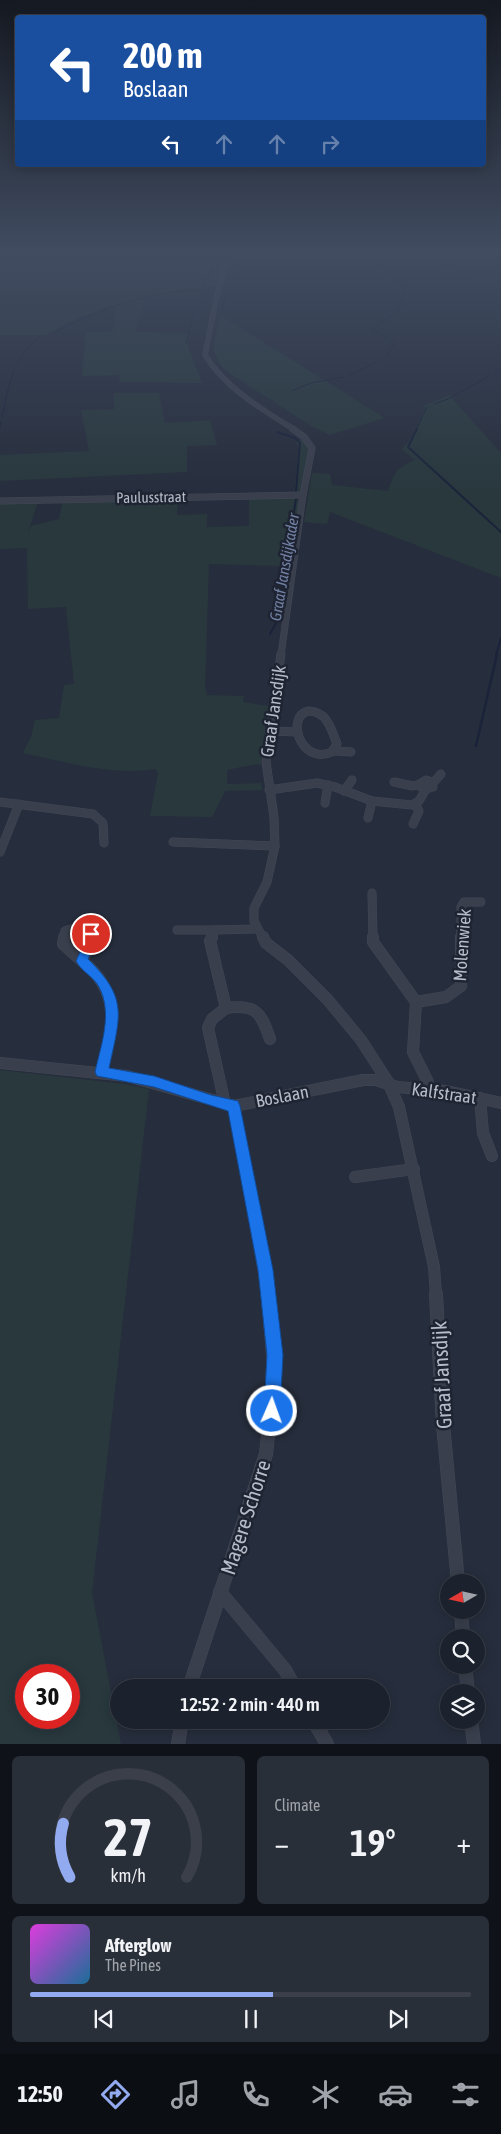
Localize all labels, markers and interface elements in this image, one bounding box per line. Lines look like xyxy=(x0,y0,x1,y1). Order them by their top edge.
icon: left xyxy=(40,35,105,100)
text: 200 m xyxy=(123,35,202,75)
text: Boslaan xyxy=(123,76,189,102)
icon: left xyxy=(157,130,185,158)
icon: ahead xyxy=(210,130,238,158)
icon: ahead xyxy=(263,130,291,158)
icon: right xyxy=(316,130,344,158)
street label: Paulusstraat xyxy=(116,488,186,506)
water label: Graaf Jansdijkader xyxy=(266,511,304,622)
street label: Graaf Jansdijk xyxy=(256,664,290,758)
street label: Molenwiek xyxy=(449,908,475,982)
pin xyxy=(70,913,112,955)
icon: arrive xyxy=(77,920,105,948)
street label: Kalfstraat xyxy=(410,1078,478,1108)
street label: Boslaan xyxy=(254,1081,310,1111)
street label: Graaf Jansdijk xyxy=(426,1320,456,1430)
position arrow xyxy=(245,1384,297,1436)
street label: Magere Schorre xyxy=(215,1457,275,1577)
north arrow xyxy=(440,1574,485,1619)
map controls xyxy=(440,1574,485,1729)
button: search xyxy=(440,1629,485,1674)
speed limit sign: 30 xyxy=(15,1664,80,1729)
button: layers xyxy=(440,1684,485,1729)
text: 12:52 · 2 min · 440 m xyxy=(180,1693,320,1715)
text: Climate xyxy=(275,1796,320,1814)
text: 27 xyxy=(104,1807,153,1867)
text: 19° xyxy=(350,1821,396,1864)
text: − xyxy=(275,1827,289,1859)
text: + xyxy=(456,1827,471,1859)
text: km/h xyxy=(111,1865,146,1886)
text: Afterglow xyxy=(105,1934,172,1956)
text: The Pines xyxy=(105,1956,161,1974)
icon: previous xyxy=(90,2005,118,2033)
icon: pause xyxy=(237,2005,265,2033)
icon: next xyxy=(384,2005,412,2033)
icon: directions xyxy=(98,2077,133,2112)
icon: music xyxy=(168,2077,203,2112)
icon: phone xyxy=(238,2077,273,2112)
icon: climate xyxy=(308,2077,343,2112)
icon: car xyxy=(378,2077,413,2112)
icon: filters xyxy=(448,2077,483,2112)
text: 12:50 xyxy=(18,2081,63,2107)

